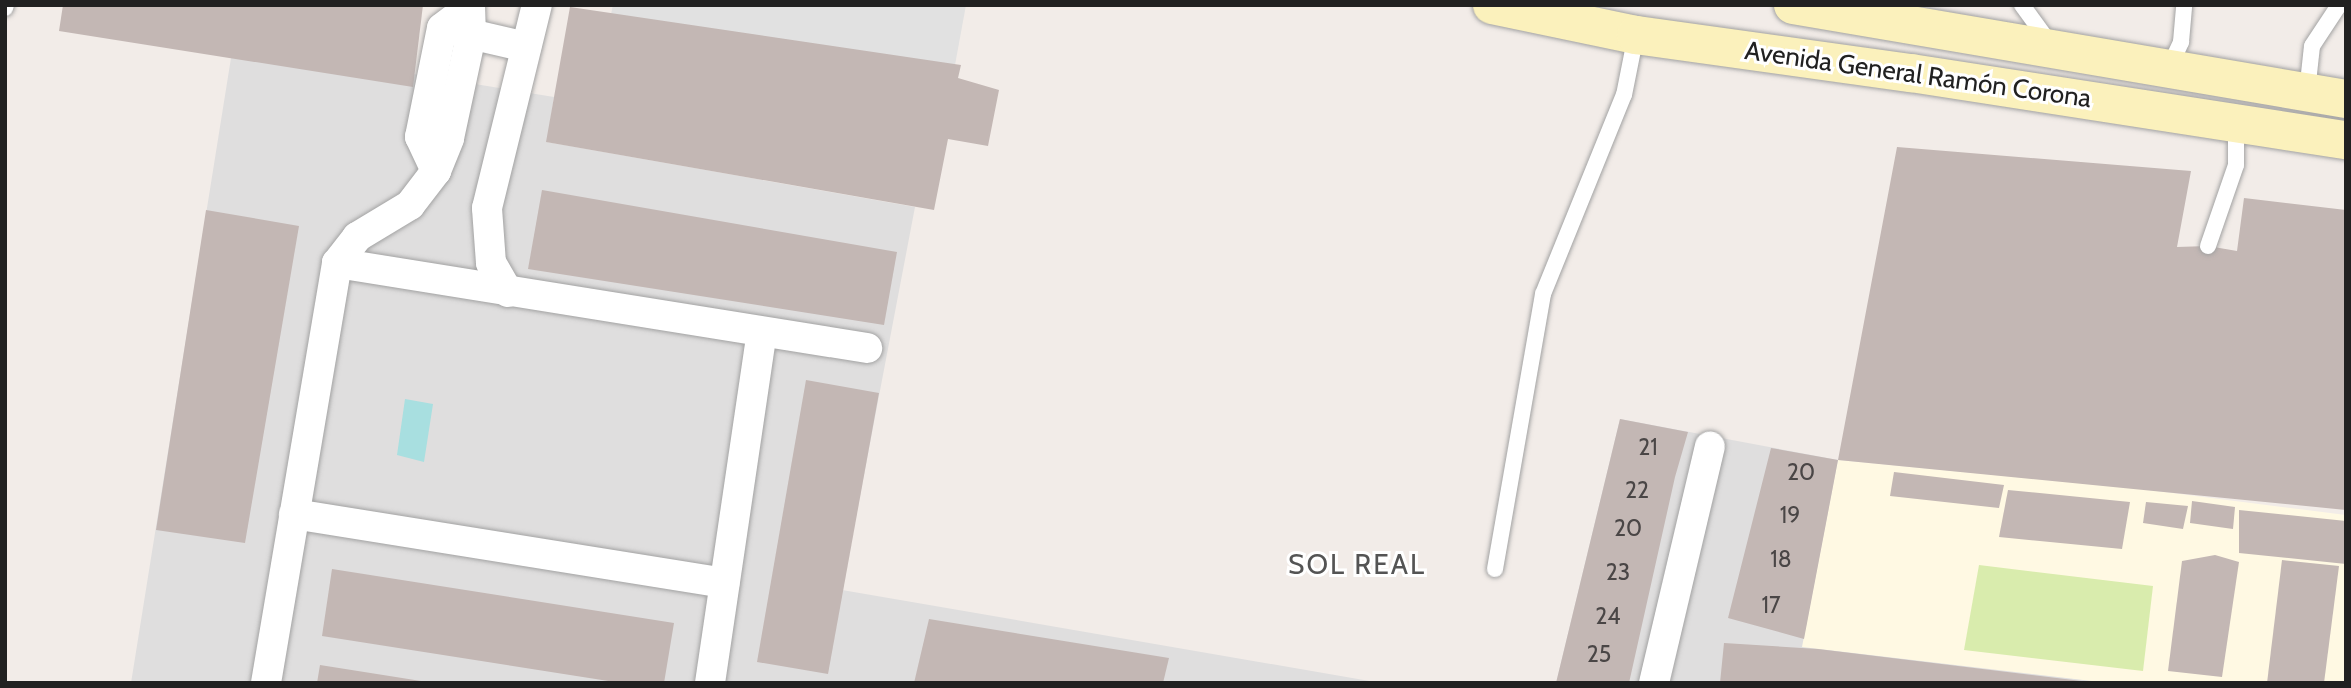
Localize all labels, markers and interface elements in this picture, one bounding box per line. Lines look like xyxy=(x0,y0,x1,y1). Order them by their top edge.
street label: Avenida General Ramón Corona xyxy=(1743,35,2093,115)
house number: 21 xyxy=(1638,433,1658,461)
house number: 20 xyxy=(1787,458,1815,486)
house number: 22 xyxy=(1625,476,1649,504)
house number: 19 xyxy=(1780,501,1800,529)
house number: 20 xyxy=(1614,514,1642,542)
house number: 18 xyxy=(1770,545,1792,573)
district label: SOL REAL xyxy=(1289,547,1425,581)
house number: 23 xyxy=(1606,558,1630,586)
house number: 17 xyxy=(1761,591,1781,619)
house number: 24 xyxy=(1595,602,1621,630)
house number: 25 xyxy=(1587,640,1611,668)

